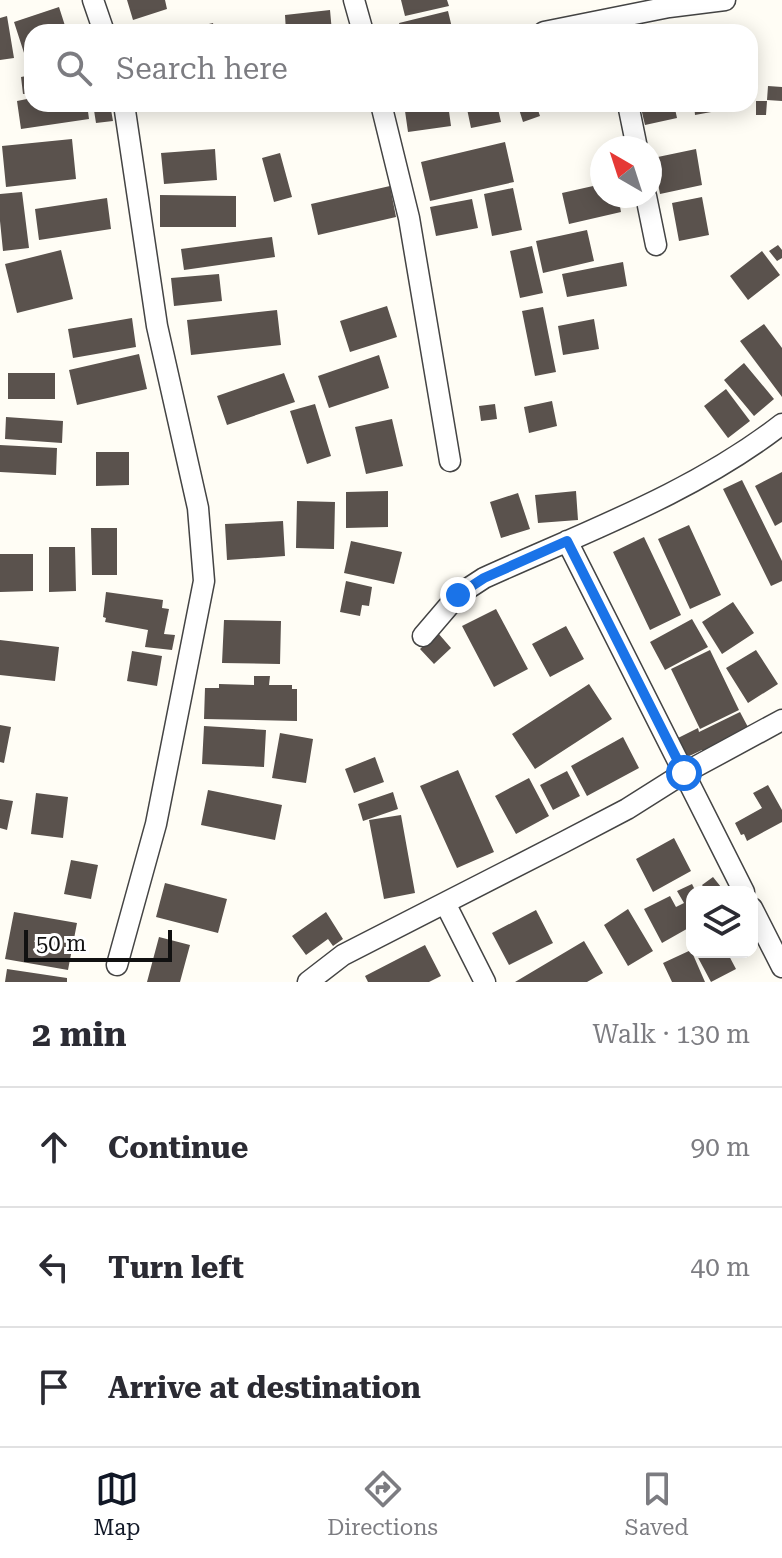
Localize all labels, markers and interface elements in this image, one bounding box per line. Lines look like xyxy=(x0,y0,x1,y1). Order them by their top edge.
search box xyxy=(24,24,758,112)
icon: search xyxy=(52,46,96,90)
text: Search here xyxy=(116,51,288,86)
north arrow xyxy=(590,136,662,208)
route end xyxy=(440,577,476,613)
route start xyxy=(666,755,702,791)
map controls xyxy=(686,886,758,958)
button: layers xyxy=(686,886,758,958)
scale bar xyxy=(24,926,172,962)
text: 50 m xyxy=(36,931,86,956)
text: 2 min xyxy=(32,1014,127,1054)
text: Walk · 130 m xyxy=(592,1019,750,1049)
icon: ahead xyxy=(32,1125,76,1169)
text: Continue xyxy=(108,1130,248,1165)
text: 90 m xyxy=(691,1132,750,1162)
icon: left xyxy=(32,1245,76,1289)
text: Turn left xyxy=(108,1250,244,1285)
text: 40 m xyxy=(691,1252,750,1282)
icon: arrive xyxy=(32,1365,76,1409)
text: Arrive at destination xyxy=(108,1370,421,1405)
tab: Map xyxy=(93,1467,140,1540)
tab: Directions xyxy=(327,1467,438,1540)
tab: Saved xyxy=(625,1467,689,1540)

